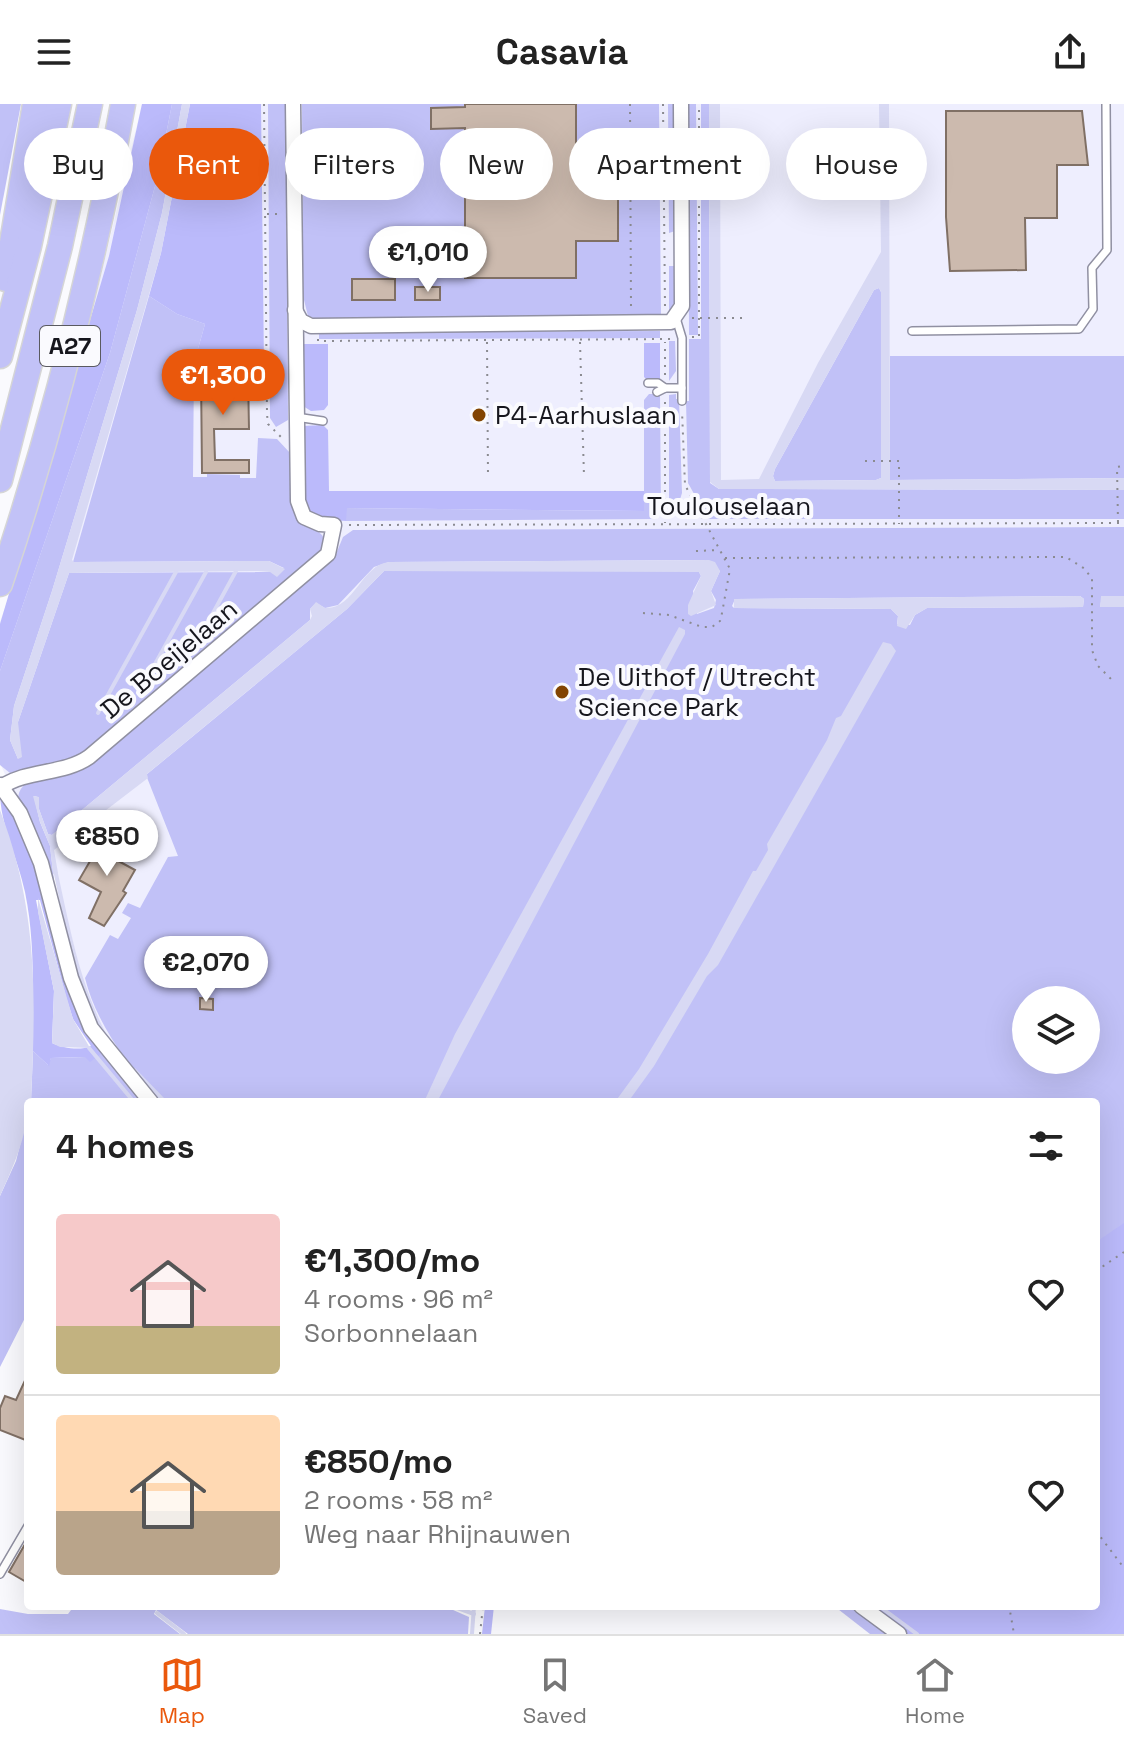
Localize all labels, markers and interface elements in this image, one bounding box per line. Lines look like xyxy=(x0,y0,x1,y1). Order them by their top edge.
text: Casavia xyxy=(496,29,628,75)
icon: menu xyxy=(32,30,76,74)
icon: share xyxy=(1048,30,1092,74)
chip: Buy xyxy=(24,128,133,200)
chip: Rent xyxy=(149,128,269,200)
chip: Filters xyxy=(285,128,424,200)
chip: New xyxy=(440,128,553,200)
chip: Apartment xyxy=(569,128,770,200)
chip: House xyxy=(786,128,927,200)
pin: €1,010 xyxy=(363,226,493,294)
text: €1,010 xyxy=(387,235,469,269)
road number: A27 xyxy=(40,326,100,366)
pin: €1,300 xyxy=(158,349,288,417)
text: €1,300 xyxy=(180,358,266,392)
place label: P4-Aarhuslaan xyxy=(495,398,677,432)
marker: P4-Aarhuslaan xyxy=(470,406,488,424)
street label: Toulouselaan xyxy=(647,489,811,523)
street label: De Boeijelaan xyxy=(94,592,244,726)
place label: De Uithof / Utrecht Science Park xyxy=(578,660,816,724)
marker: De Uithof / Utrecht Science Park xyxy=(553,683,571,701)
pin: €850 xyxy=(60,810,154,878)
text: €850 xyxy=(74,819,140,853)
pin: €2,070 xyxy=(141,936,271,1004)
text: €2,070 xyxy=(162,945,250,979)
map controls xyxy=(1012,986,1100,1074)
button: layers xyxy=(1012,986,1100,1074)
icon: filters xyxy=(1024,1124,1068,1168)
text: 4 homes xyxy=(56,1125,194,1168)
text: €1,300/mo xyxy=(304,1239,480,1282)
icon: home xyxy=(120,1246,216,1342)
icon: heart xyxy=(1024,1272,1068,1316)
text: 4 rooms · 96 m² xyxy=(304,1282,493,1316)
text: Sorbonnelaan xyxy=(304,1316,478,1350)
text: €850/mo xyxy=(304,1440,453,1483)
icon: home xyxy=(120,1447,216,1543)
icon: heart xyxy=(1024,1473,1068,1517)
text: 2 rooms · 58 m² xyxy=(304,1483,492,1517)
text: Weg naar Rhijnauwen xyxy=(304,1517,571,1551)
tab: Map xyxy=(159,1653,205,1729)
tab: Saved xyxy=(523,1653,587,1729)
tab: Home xyxy=(905,1653,965,1729)

